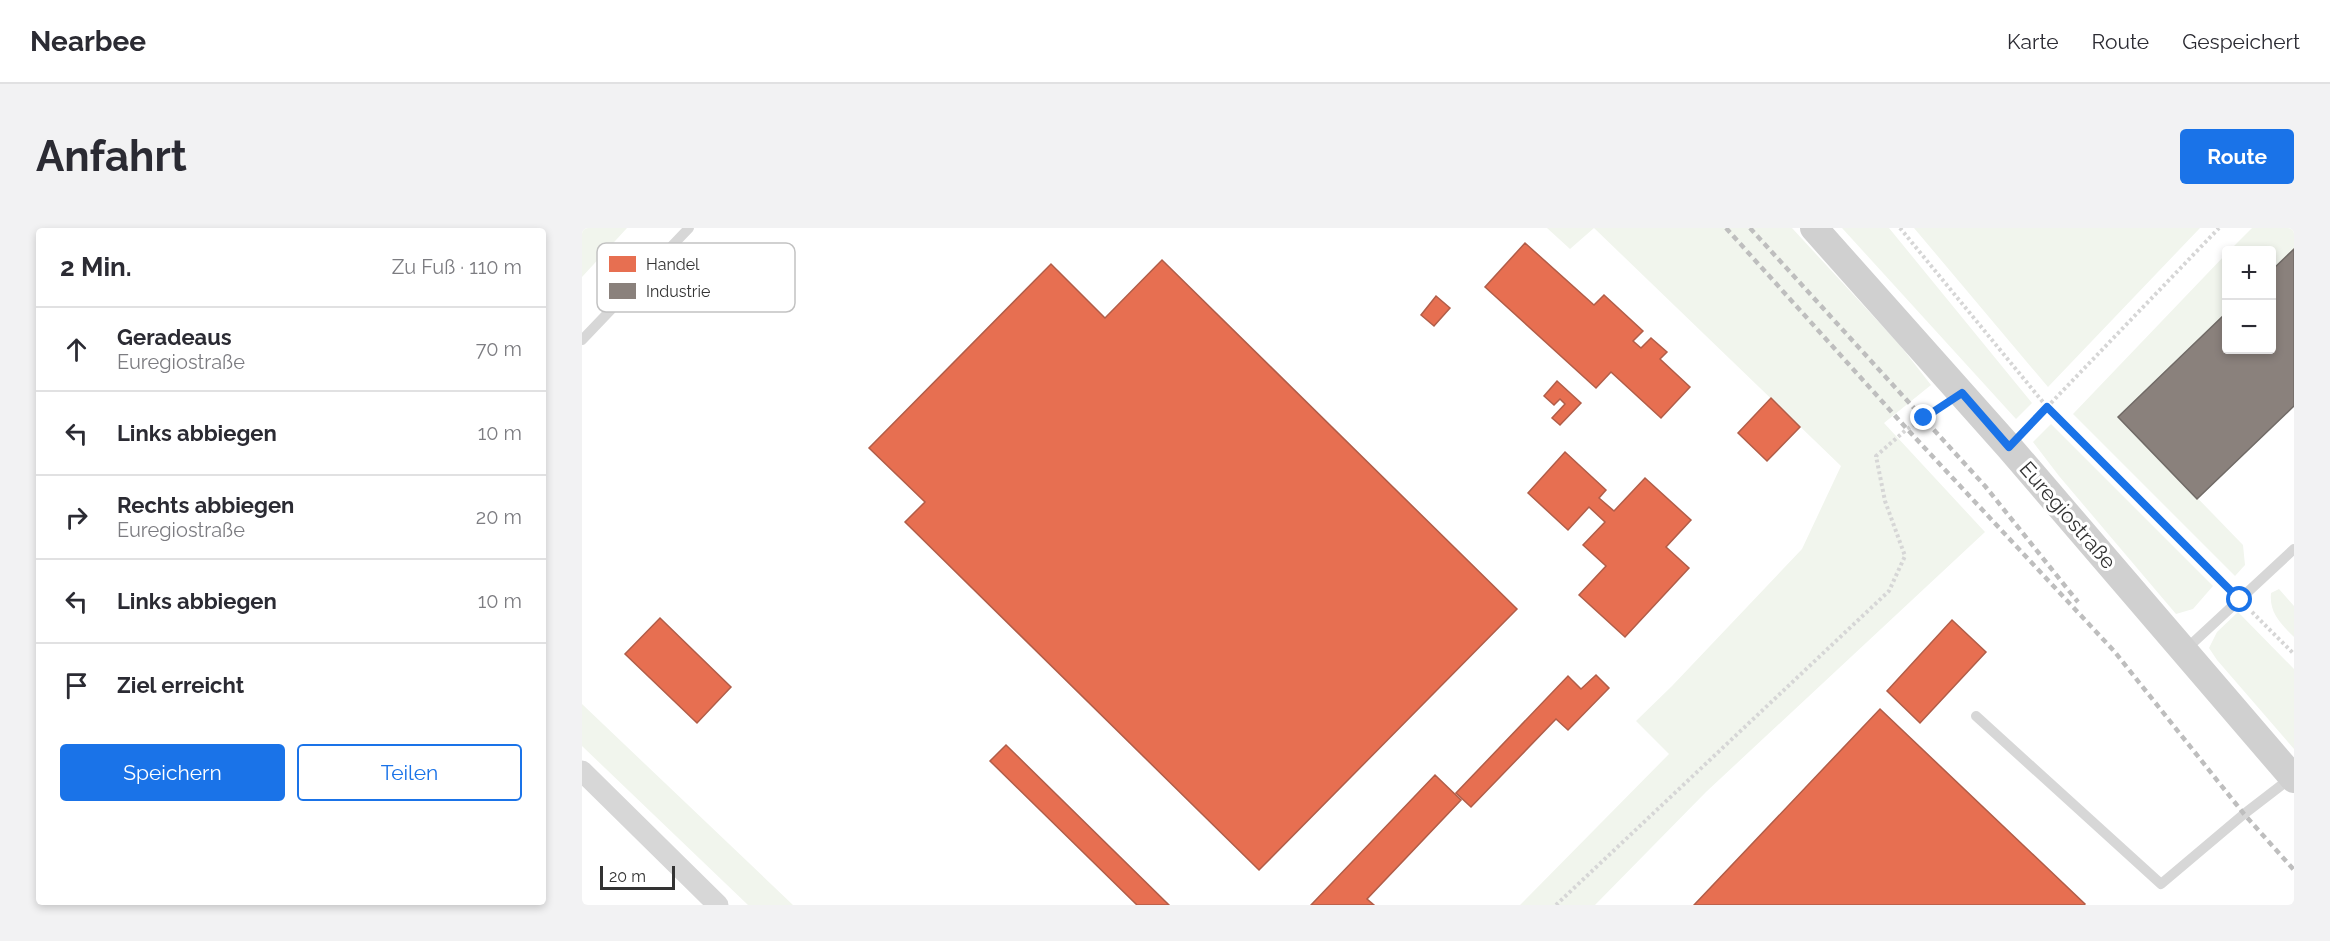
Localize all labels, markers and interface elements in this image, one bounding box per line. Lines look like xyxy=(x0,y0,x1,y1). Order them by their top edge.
text: Nearbee xyxy=(30,25,146,58)
text: Karte xyxy=(2007,29,2059,54)
text: Route xyxy=(2092,29,2149,54)
text: Gespeichert xyxy=(2182,29,2300,54)
button: Route xyxy=(2180,129,2294,184)
text: Anfahrt xyxy=(36,132,187,181)
legend xyxy=(597,243,795,312)
map controls xyxy=(2222,246,2276,354)
button: + xyxy=(2222,246,2276,300)
text: 2 Min. xyxy=(60,252,132,282)
text: Zu Fuß · 110 m xyxy=(392,255,522,279)
text: Handel xyxy=(646,255,700,274)
text: Industrie xyxy=(646,282,710,301)
button: − xyxy=(2222,300,2276,354)
text: Geradeaus xyxy=(117,324,232,350)
icon: ahead xyxy=(60,333,93,366)
text: 70 m xyxy=(476,337,522,361)
text: Euregiostraße xyxy=(117,350,245,374)
route end xyxy=(1910,404,1936,430)
icon: left xyxy=(60,417,93,450)
text: Links abbiegen xyxy=(117,420,277,446)
text: 10 m xyxy=(478,421,522,445)
street label: Euregiostraße xyxy=(2015,456,2121,574)
text: Rechts abbiegen xyxy=(117,492,294,518)
icon: right xyxy=(60,501,93,534)
text: 20 m xyxy=(476,505,522,529)
text: Euregiostraße xyxy=(117,518,245,542)
icon: left xyxy=(60,585,93,618)
route start xyxy=(2226,586,2252,612)
text: Links abbiegen xyxy=(117,588,277,614)
text: 10 m xyxy=(478,589,522,613)
icon: arrive xyxy=(60,669,93,702)
text: Ziel erreicht xyxy=(117,672,244,698)
button: Speichern xyxy=(60,744,285,801)
button: Teilen xyxy=(297,744,522,801)
scale bar xyxy=(600,863,675,890)
text: 20 m xyxy=(609,867,646,886)

